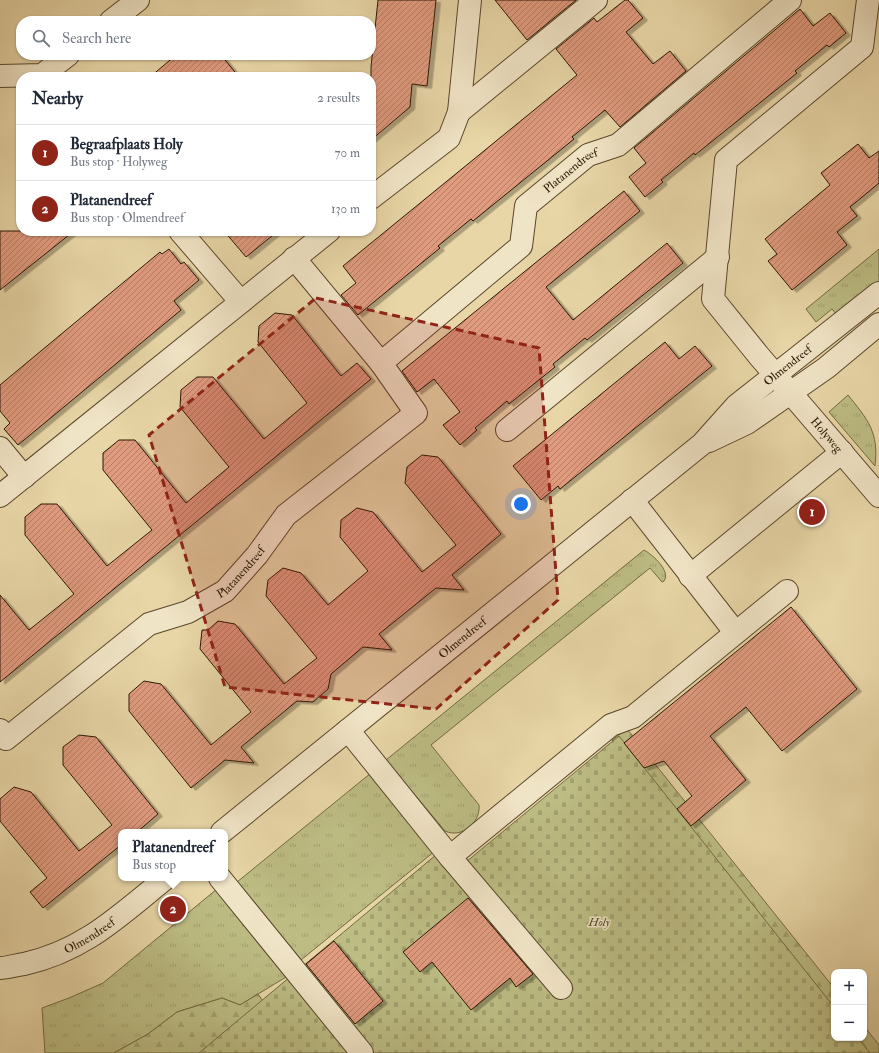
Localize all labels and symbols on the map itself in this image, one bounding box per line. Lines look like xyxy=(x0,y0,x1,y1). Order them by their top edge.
street label: Platanendreef xyxy=(540,145,602,197)
street label: Olmendreef xyxy=(761,341,817,389)
street label: Holyweg xyxy=(807,414,846,457)
your location xyxy=(511,494,531,514)
pin: 1 xyxy=(799,497,825,527)
street label: Platanendreef xyxy=(214,542,270,602)
street label: Olmendreef xyxy=(436,613,491,662)
pin: 2 xyxy=(160,894,186,924)
street label: Olmendreef xyxy=(62,914,120,958)
park label: Holy xyxy=(587,915,611,930)

